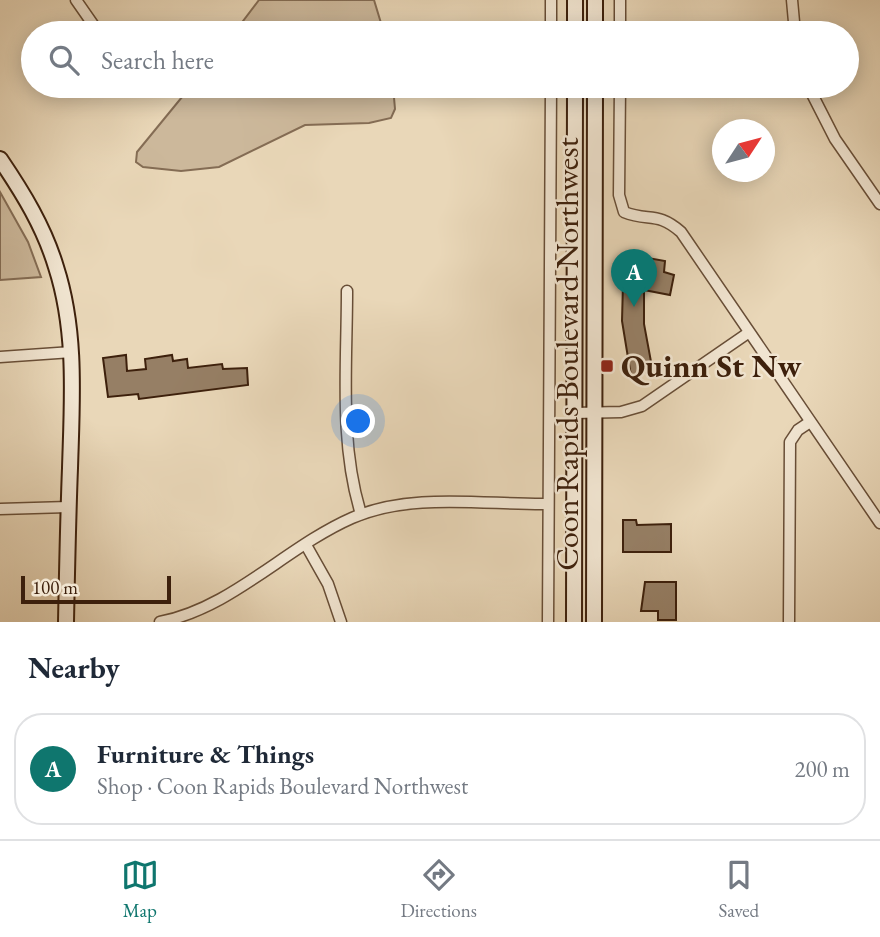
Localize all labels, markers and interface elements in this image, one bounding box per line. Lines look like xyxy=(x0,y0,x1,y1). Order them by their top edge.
search box xyxy=(21,21,859,98)
icon: search xyxy=(45,41,83,79)
text: Search here xyxy=(101,43,214,77)
north arrow xyxy=(712,119,775,182)
street label: Coon Rapids Boulevard Northwest xyxy=(546,137,588,571)
pin: A xyxy=(611,249,657,307)
place label: Quinn St Nw xyxy=(621,345,802,387)
marker: Quinn St Nw xyxy=(599,358,615,374)
your location xyxy=(341,404,375,438)
scale bar xyxy=(21,573,172,605)
text: 100 m xyxy=(32,575,78,600)
text: Nearby xyxy=(28,648,120,687)
text: Furniture & Things xyxy=(97,737,314,771)
text: A xyxy=(45,754,61,784)
text: 200 m xyxy=(794,754,850,784)
text: Shop · Coon Rapids Boulevard Northwest xyxy=(97,771,468,801)
tab: Map xyxy=(121,856,159,923)
tab: Directions xyxy=(400,856,477,923)
tab: Saved xyxy=(718,856,759,923)

